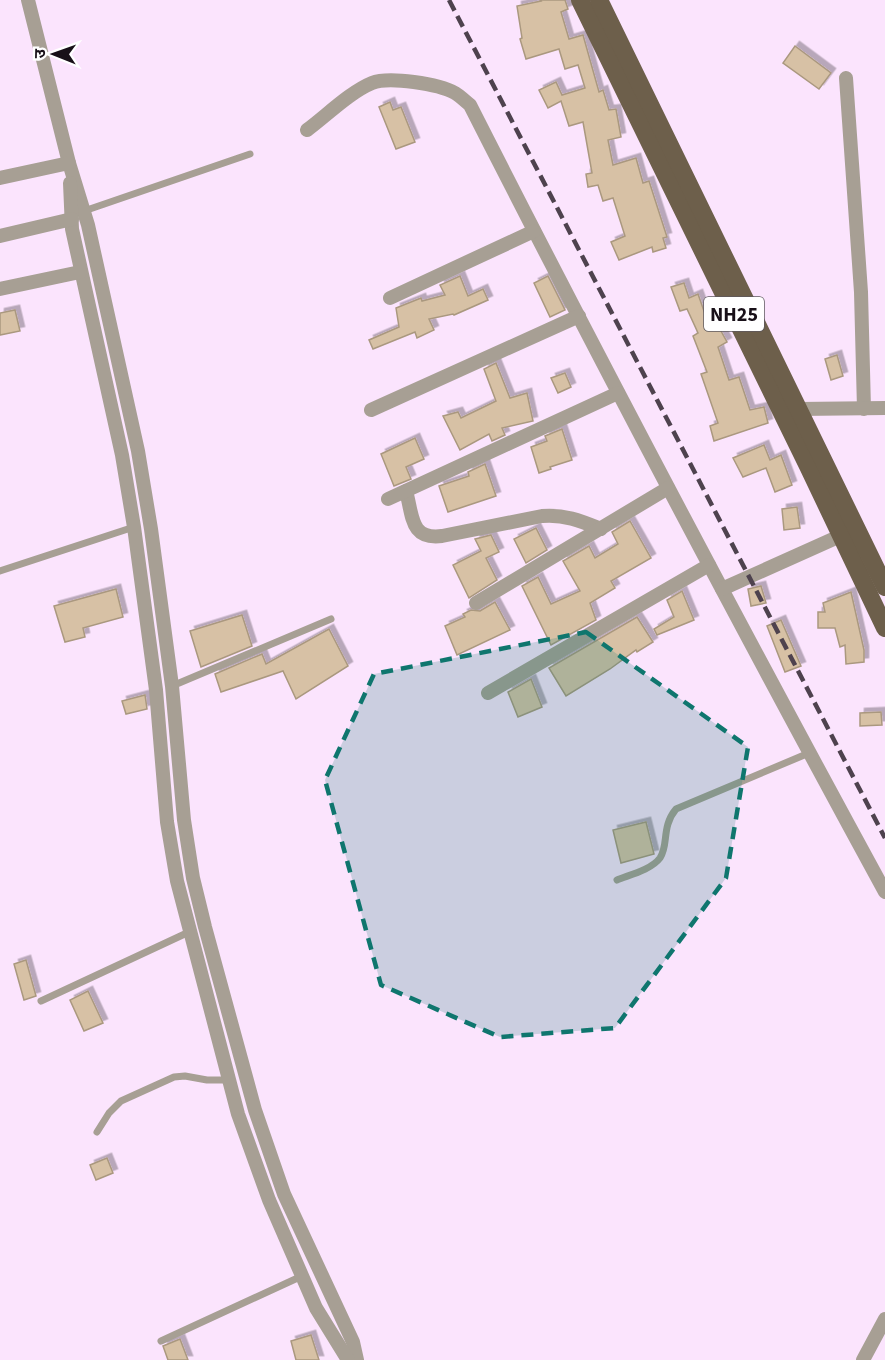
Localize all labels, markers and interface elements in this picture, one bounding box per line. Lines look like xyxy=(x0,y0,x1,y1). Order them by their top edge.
north arrow xyxy=(24,24,84,84)
text: उ xyxy=(29,48,51,59)
road number: NH25 xyxy=(704,297,764,331)

